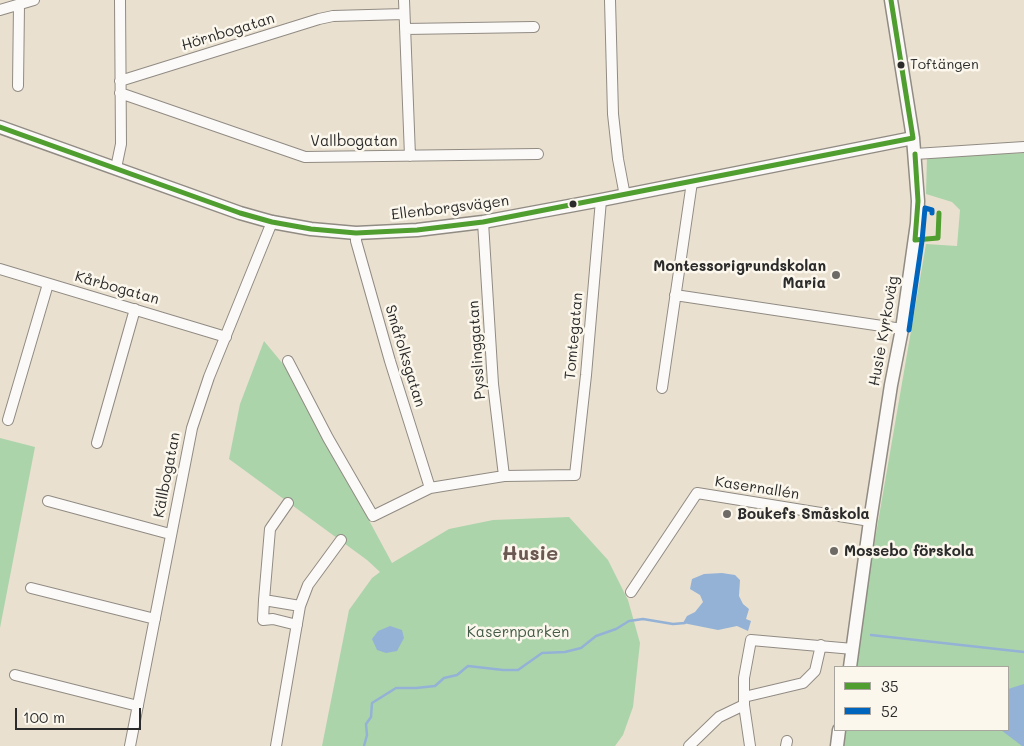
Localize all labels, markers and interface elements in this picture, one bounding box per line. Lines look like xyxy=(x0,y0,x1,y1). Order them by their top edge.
street label: Hörnbogatan xyxy=(179,9,277,55)
place label: Toftängen xyxy=(910,57,979,73)
marker: Toftängen xyxy=(896,60,906,70)
street label: Vallbogatan xyxy=(310,132,398,150)
street label: Ellenborgsvägen xyxy=(390,192,510,224)
unlabelled marker xyxy=(568,199,578,209)
place label: Montessorigrundskolan Maria xyxy=(653,257,826,292)
street label: Kårbogatan xyxy=(73,267,161,309)
marker: Montessorigrundskolan Maria xyxy=(830,269,842,281)
street label: Husie Kyrkoväg xyxy=(865,274,903,388)
street label: Tomtegatan xyxy=(561,292,587,380)
street label: Pysslinggatan xyxy=(465,300,489,400)
street label: Småfolksgatan xyxy=(381,303,429,409)
street label: Källbogatan xyxy=(150,431,184,519)
street label: Kasernallén xyxy=(713,472,801,504)
place label: Boukefs Småskola xyxy=(737,505,870,523)
marker: Boukefs Småskola xyxy=(721,508,733,520)
district label: Husie xyxy=(502,542,558,566)
place label: Mossebo förskola xyxy=(844,542,974,560)
marker: Mossebo förskola xyxy=(828,545,840,557)
park label: Kasernparken xyxy=(467,623,569,641)
legend xyxy=(834,666,1009,731)
text: 35 xyxy=(881,676,899,696)
scale bar xyxy=(18,698,144,730)
text: 52 xyxy=(881,701,898,721)
text: 100 m xyxy=(23,707,65,727)

